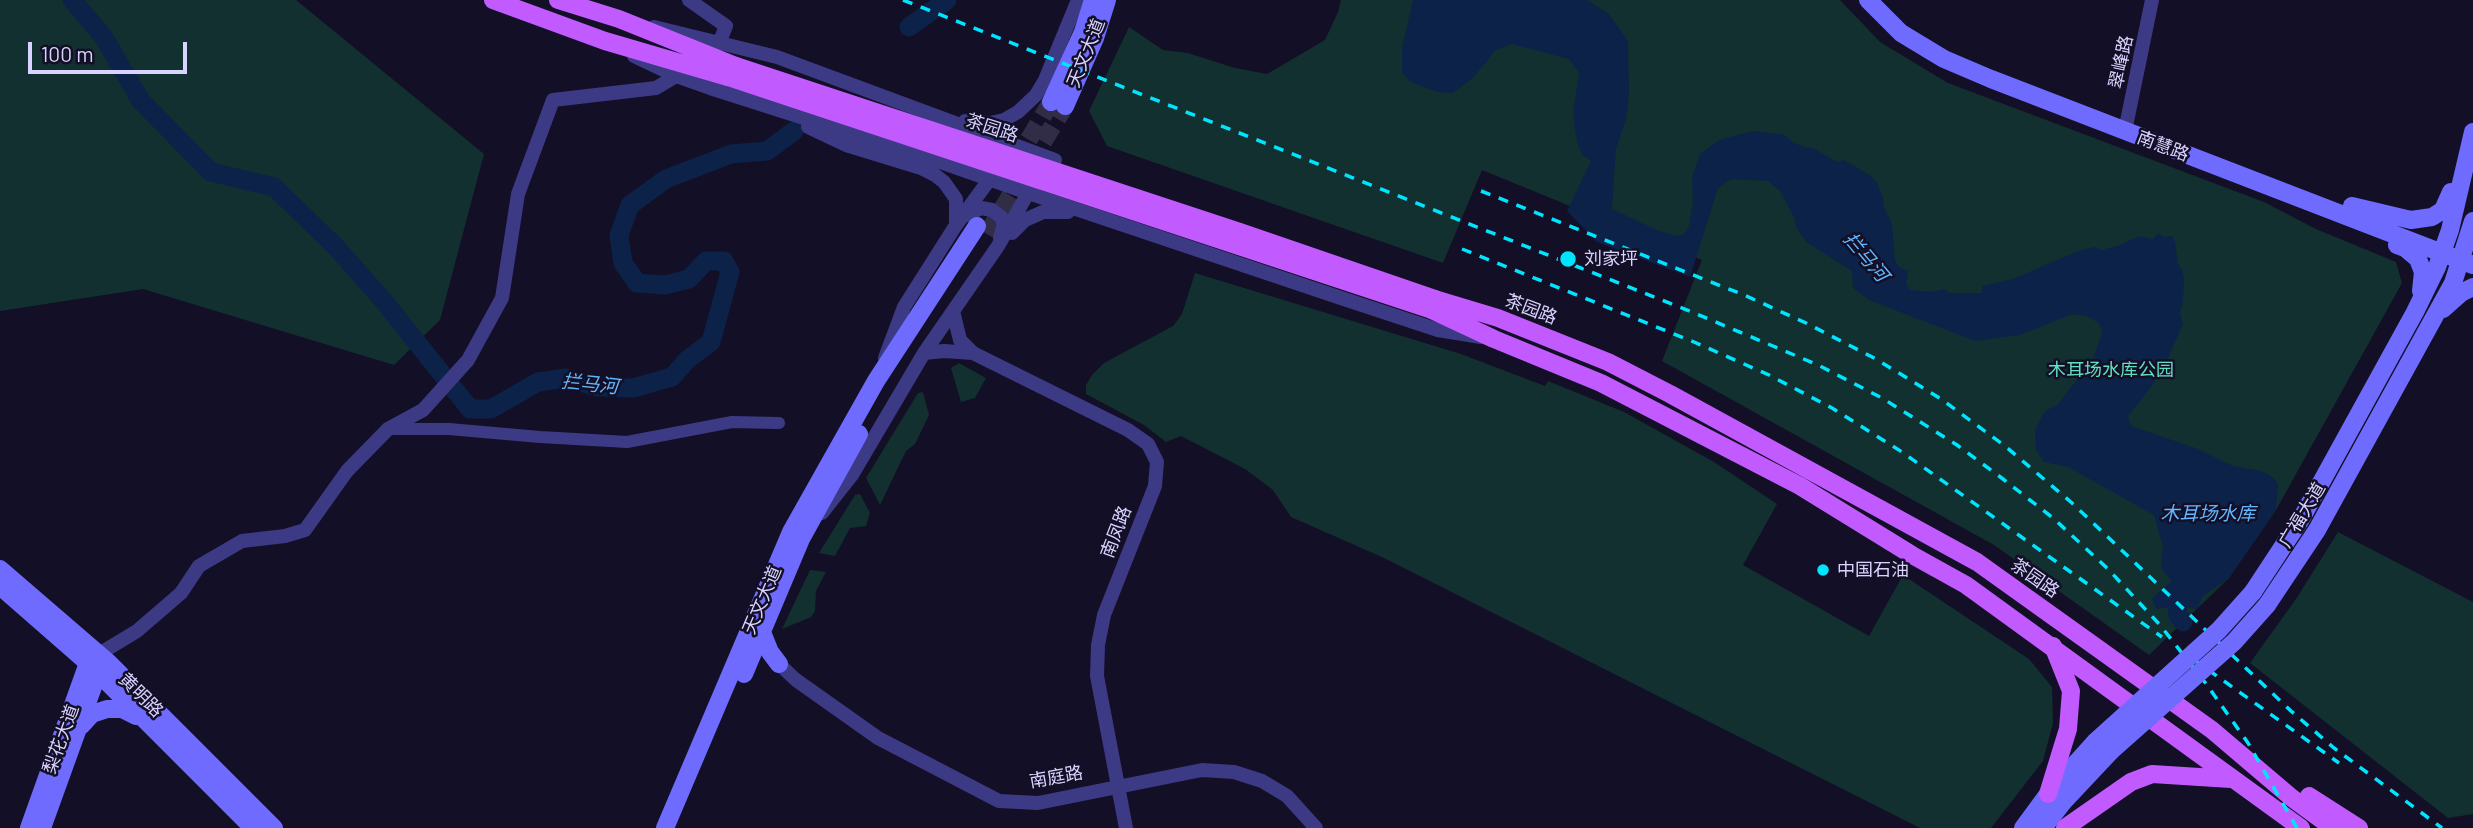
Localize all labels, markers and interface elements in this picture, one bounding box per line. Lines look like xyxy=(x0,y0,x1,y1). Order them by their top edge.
street label: 天文大道 xyxy=(1063,16,1109,90)
scale bar xyxy=(32,28,191,72)
street label: 翠峰路 xyxy=(2105,33,2137,91)
text: 100 m xyxy=(41,41,94,66)
street label: 茶园路 xyxy=(963,109,1021,147)
street label: 南慧路 xyxy=(2134,126,2192,166)
water label: 拦马河 xyxy=(1839,228,1893,286)
place label: 刘家坪 xyxy=(1584,248,1638,270)
marker: 刘家坪 xyxy=(1558,249,1578,269)
street label: 茶园路 xyxy=(1502,289,1560,329)
park label: 木耳场水库公园 xyxy=(2048,359,2174,381)
water label: 拦马河 xyxy=(560,370,620,398)
street label: 广福大道 xyxy=(2274,479,2330,551)
street label: 南凤路 xyxy=(1096,503,1136,561)
water label: 木耳场水库 xyxy=(2161,503,2255,525)
street label: 茶园路 xyxy=(2007,554,2063,602)
place label: 中国石油 xyxy=(1837,559,1909,581)
marker: 中国石油 xyxy=(1815,562,1831,578)
street label: 天文大道 xyxy=(738,563,786,637)
street label: 黄明路 xyxy=(114,668,168,722)
street label: 梨花大道 xyxy=(39,701,83,777)
street label: 南庭路 xyxy=(1028,762,1084,792)

